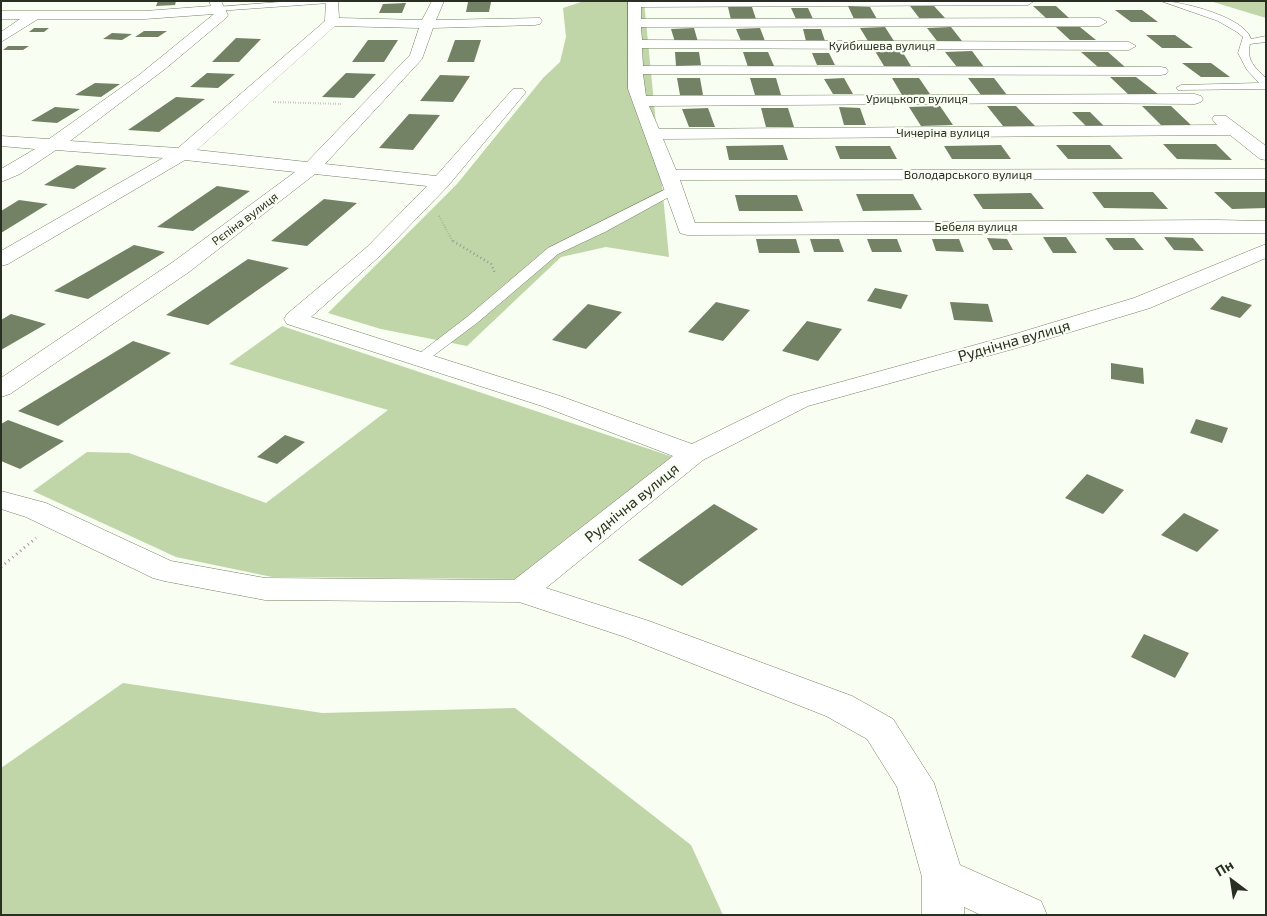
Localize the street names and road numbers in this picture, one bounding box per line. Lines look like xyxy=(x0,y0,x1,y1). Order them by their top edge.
street label: Куйбишева вулиця xyxy=(829,39,935,53)
street label: Урицького вулиця xyxy=(866,92,968,106)
street label: Чичеріна вулиця xyxy=(896,126,990,140)
street label: Володарського вулиця xyxy=(904,168,1032,182)
street label: Рєпіна вулиця xyxy=(209,189,281,249)
street label: Бебеля вулиця xyxy=(935,220,1017,234)
street label: Руднічна вулиця xyxy=(956,316,1072,366)
street label: Руднічна вулиця xyxy=(581,460,683,546)

